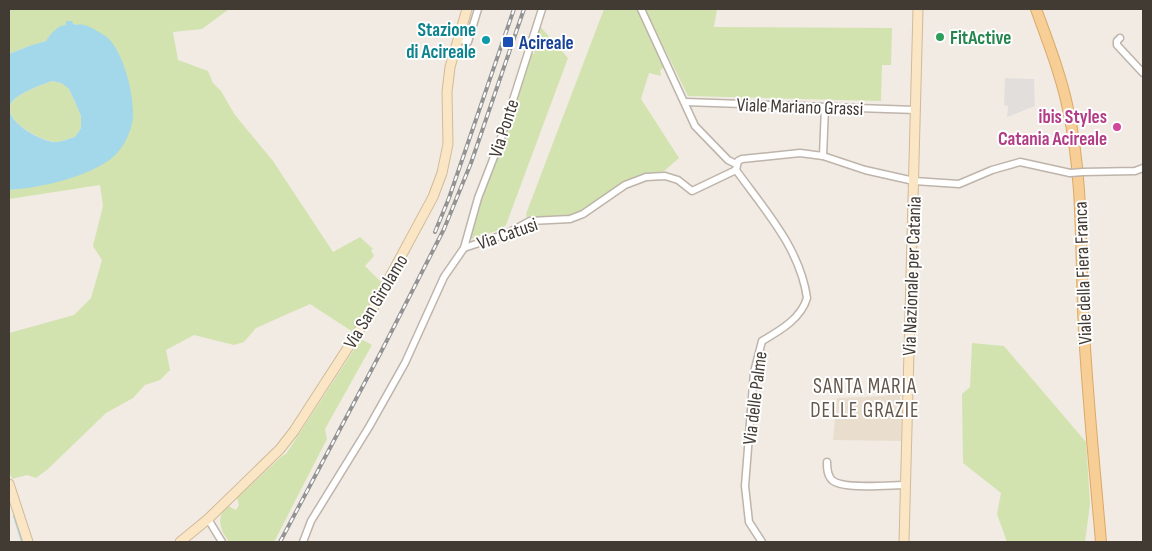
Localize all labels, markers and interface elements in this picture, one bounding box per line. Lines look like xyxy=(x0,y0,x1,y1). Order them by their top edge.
place label: Stazione di Acireale xyxy=(406,19,476,64)
place label: FitActive xyxy=(950,27,1011,50)
marker: FitActive xyxy=(934,31,946,43)
place label: Acireale xyxy=(518,32,574,55)
marker: Stazione di Acireale xyxy=(480,34,492,46)
marker: Acireale xyxy=(501,35,515,49)
street label: Viale Mariano Grassi xyxy=(736,94,864,121)
street label: Via Ponte xyxy=(484,96,525,160)
place label: ibis Styles Catania Acireale xyxy=(998,106,1107,151)
marker: ibis Styles Catania Acireale xyxy=(1111,121,1123,133)
street label: Via Nazionale per Catania xyxy=(898,196,927,356)
street label: Viale della Fiera Franca xyxy=(1070,201,1097,345)
street label: Via Catusi xyxy=(474,213,541,256)
street label: Via San Girolamo xyxy=(339,250,413,353)
street label: Via delle Palme xyxy=(738,350,773,446)
district label: SANTA MARIA DELLE GRAZIE xyxy=(810,374,920,423)

